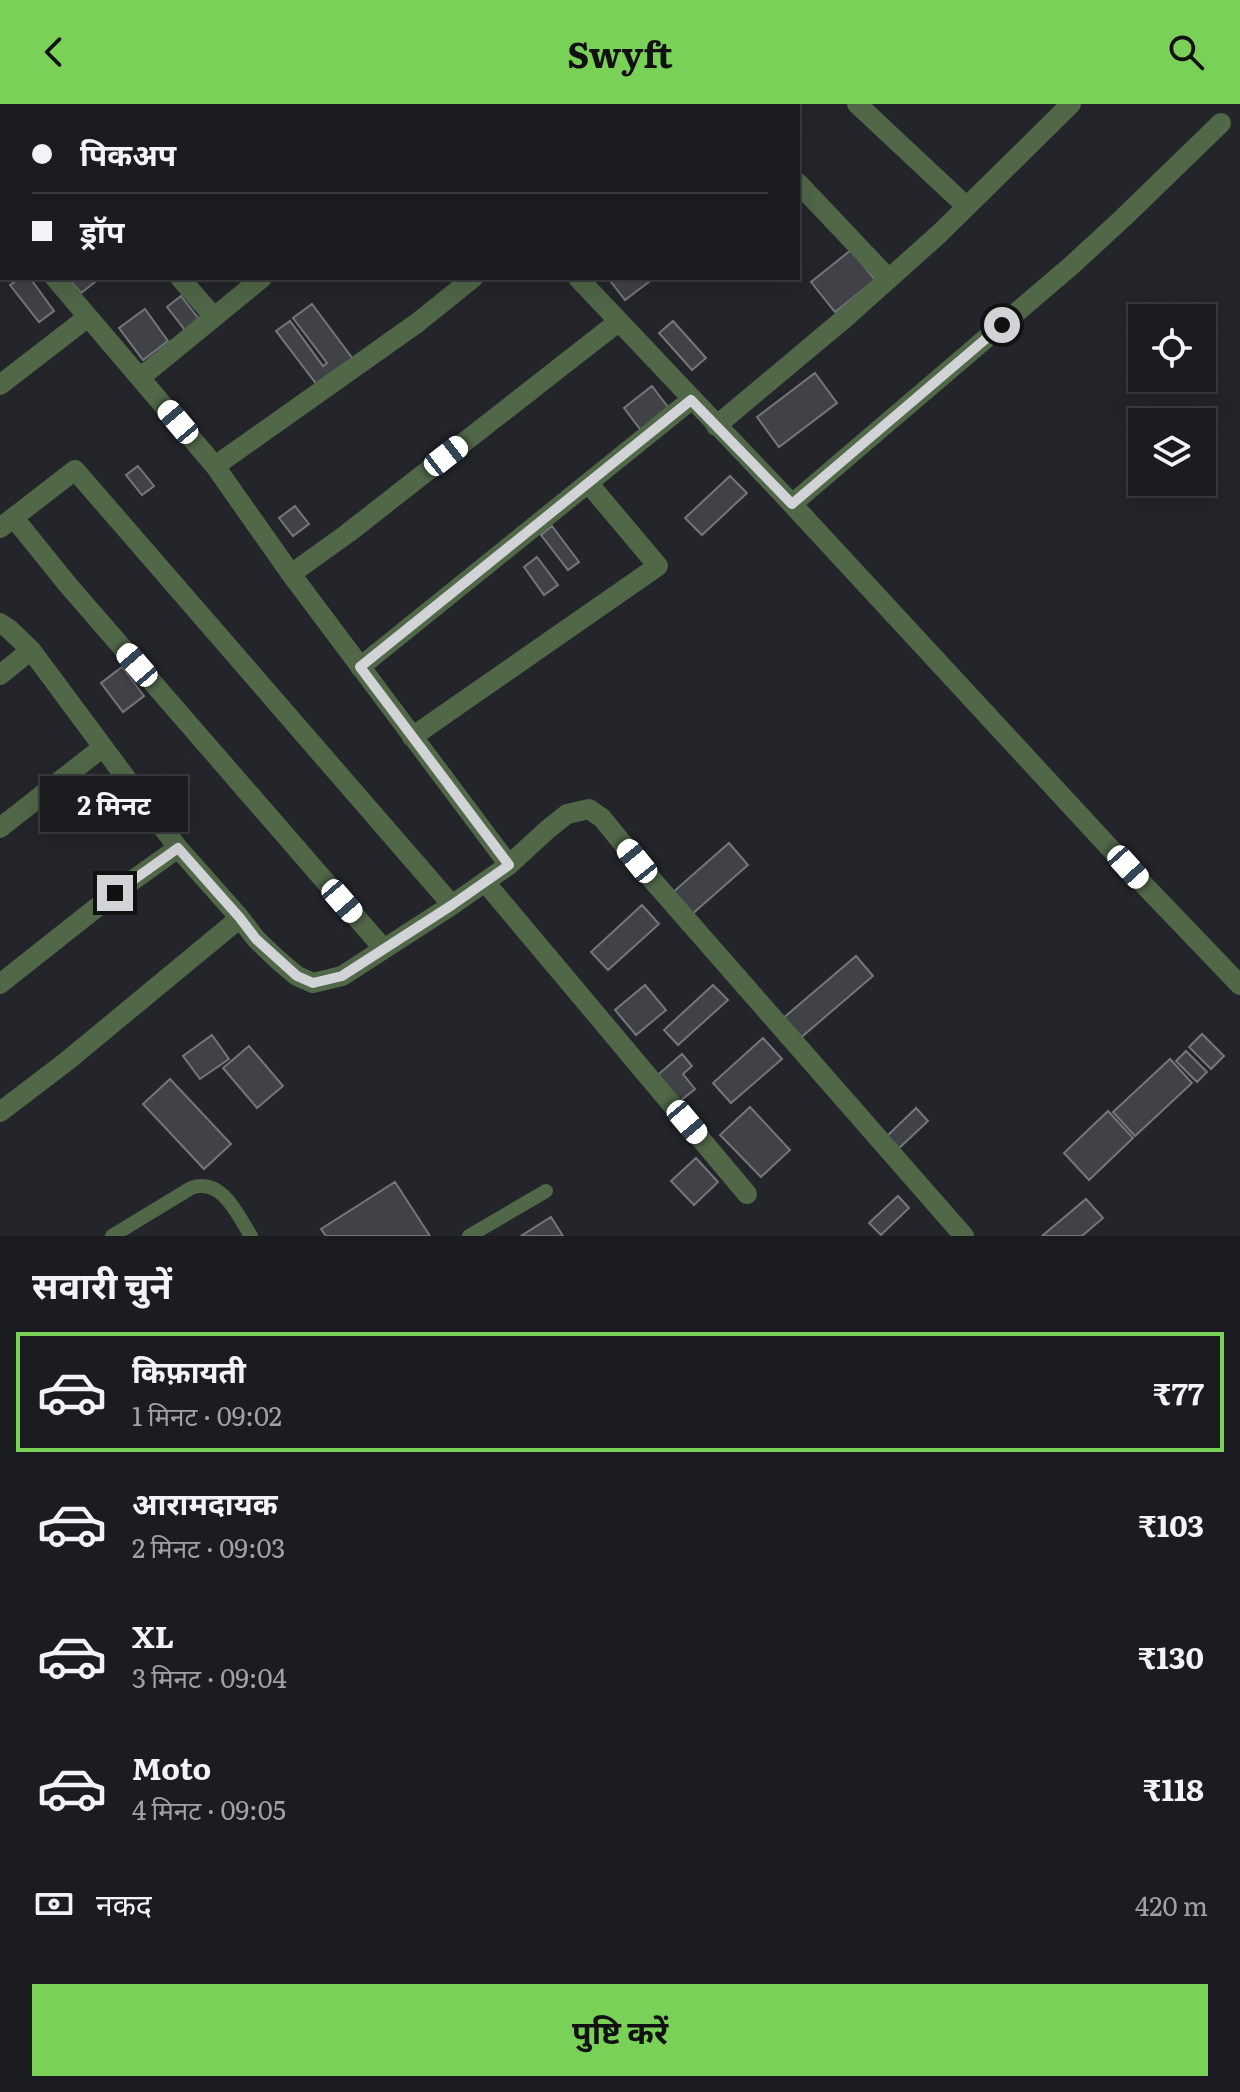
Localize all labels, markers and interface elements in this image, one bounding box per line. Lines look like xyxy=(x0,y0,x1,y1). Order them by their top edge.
text: Swyft xyxy=(567,26,673,79)
icon: back xyxy=(32,30,76,74)
icon: search xyxy=(1164,30,1208,74)
text: पिकअप xyxy=(80,131,176,175)
text: ड्रॉप xyxy=(80,208,124,252)
map controls xyxy=(1128,304,1216,496)
button: locate xyxy=(1128,304,1216,392)
route start xyxy=(984,307,1020,343)
car xyxy=(153,396,203,448)
button: layers xyxy=(1128,408,1216,496)
car xyxy=(420,432,472,480)
car xyxy=(112,639,162,691)
callout: 2 मिनट xyxy=(41,777,189,833)
text: 2 मिनट xyxy=(77,784,151,823)
car xyxy=(613,835,661,887)
car xyxy=(1103,841,1153,893)
route end xyxy=(97,875,133,911)
car xyxy=(317,875,367,927)
car xyxy=(662,1096,712,1148)
text: सवारी चुनें xyxy=(32,1257,172,1310)
text: किफ़ायती xyxy=(132,1348,246,1392)
icon: car xyxy=(36,1356,108,1428)
text: ₹77 xyxy=(1153,1370,1204,1414)
text: 1 मिनट · 09:02 xyxy=(132,1395,282,1434)
text: आरामदायक xyxy=(132,1480,278,1524)
icon: car xyxy=(36,1488,108,1560)
text: ₹103 xyxy=(1138,1502,1204,1546)
text: 2 मिनट · 09:03 xyxy=(132,1527,285,1566)
text: XL xyxy=(132,1613,174,1657)
icon: car xyxy=(36,1620,108,1692)
text: ₹130 xyxy=(1138,1634,1204,1678)
text: 3 मिनट · 09:04 xyxy=(132,1657,287,1696)
text: Moto xyxy=(132,1745,211,1789)
icon: car xyxy=(36,1752,108,1824)
text: ₹118 xyxy=(1143,1766,1204,1810)
text: 4 मिनट · 09:05 xyxy=(132,1789,286,1828)
text: नकद xyxy=(96,1881,152,1925)
icon: cash xyxy=(32,1882,76,1926)
text: 420 m xyxy=(1135,1885,1208,1924)
button: पुष्टि करें xyxy=(32,1984,1208,2076)

